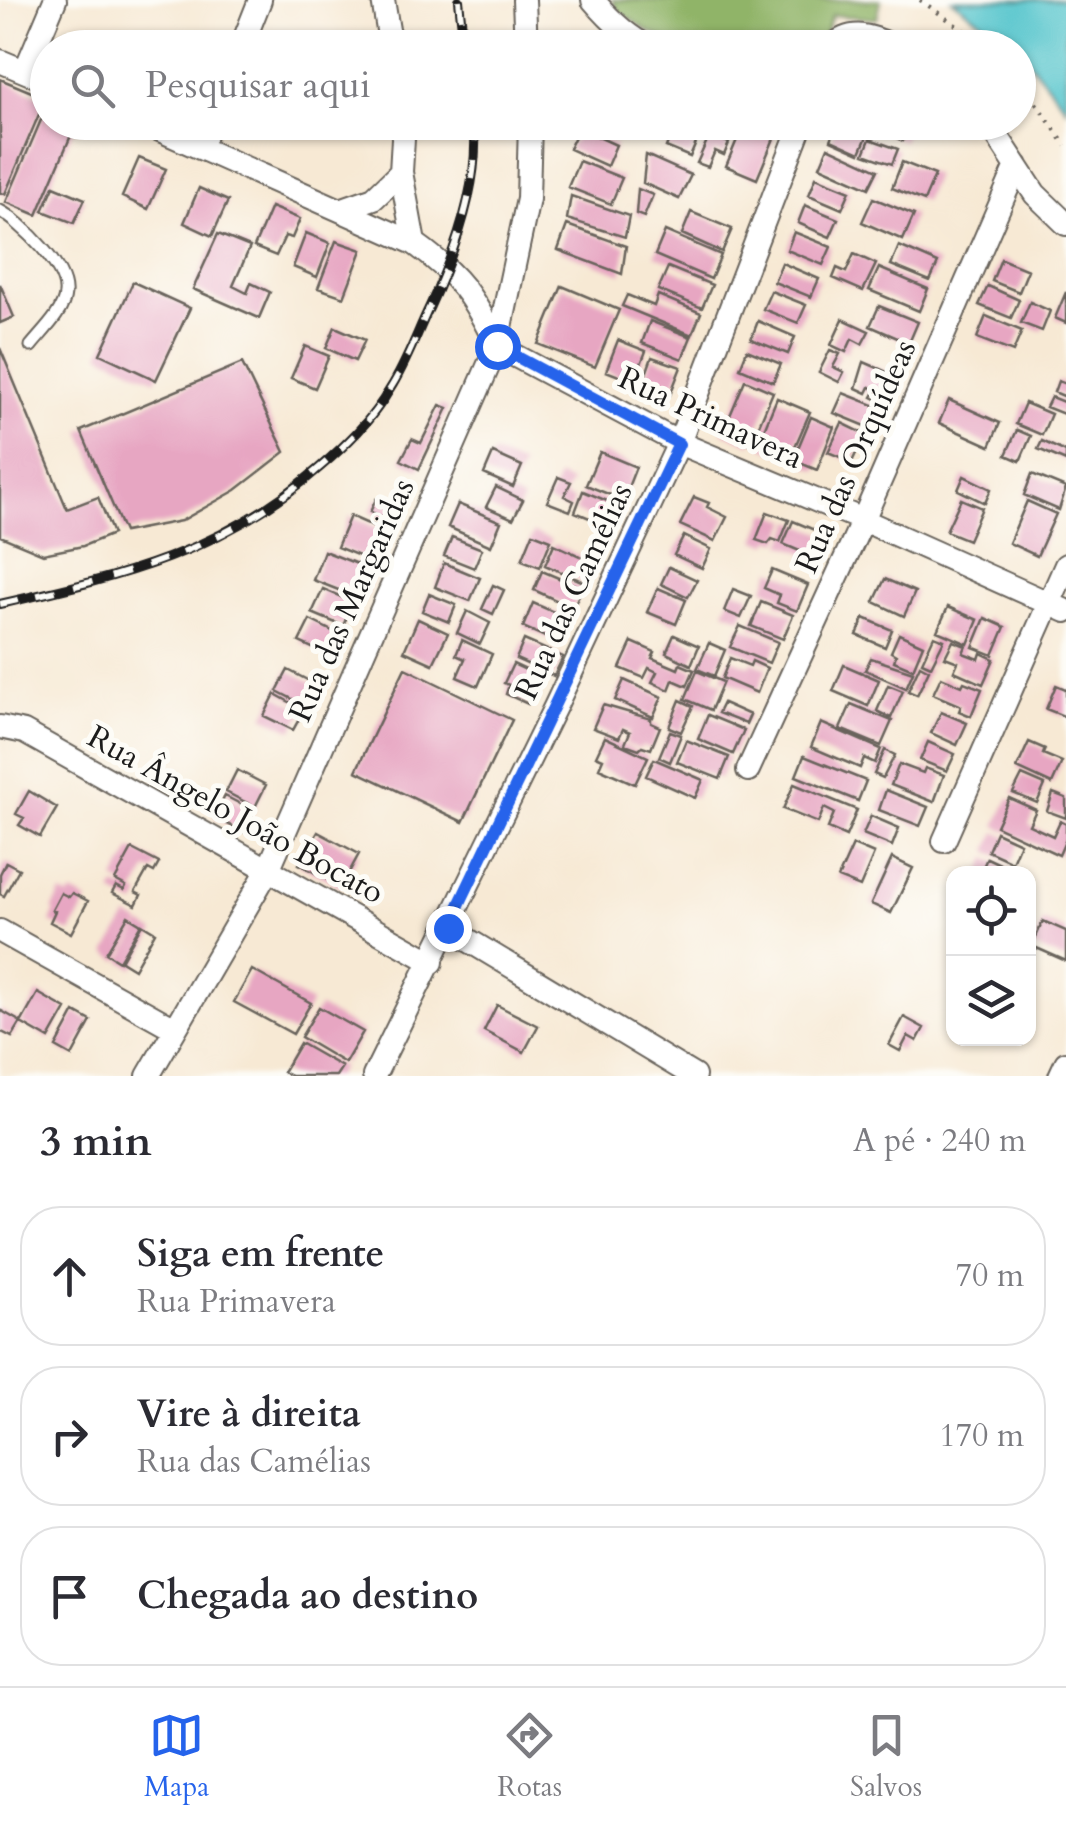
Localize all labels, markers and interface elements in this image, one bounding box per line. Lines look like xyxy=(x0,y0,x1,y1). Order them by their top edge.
search box xyxy=(30,30,1036,140)
icon: search xyxy=(65,58,120,113)
text: Pesquisar aqui xyxy=(145,59,371,111)
route start xyxy=(475,324,521,370)
street label: Rua das Orquídeas xyxy=(785,333,927,580)
street label: Rua Primavera xyxy=(611,356,810,480)
street label: Rua das Margaridas xyxy=(279,472,425,729)
street label: Rua das Camélias xyxy=(505,476,643,707)
street label: Rua Ângelo João Bocato xyxy=(79,715,392,915)
map controls xyxy=(946,866,1036,1046)
button: locate xyxy=(946,866,1036,956)
route end xyxy=(426,906,472,952)
button: layers xyxy=(946,956,1036,1046)
text: 3 min xyxy=(40,1113,152,1170)
text: A pé · 240 m xyxy=(853,1119,1026,1163)
text: Siga em frente xyxy=(137,1228,384,1280)
icon: ahead xyxy=(42,1249,97,1304)
text: 70 m xyxy=(956,1254,1024,1298)
text: Rua Primavera xyxy=(137,1280,336,1324)
text: Vire à direita xyxy=(137,1388,361,1440)
icon: right xyxy=(42,1409,97,1464)
text: 170 m xyxy=(939,1414,1024,1458)
text: Rua das Camélias xyxy=(137,1440,371,1484)
icon: arrive xyxy=(42,1569,97,1624)
text: Chegada ao destino xyxy=(137,1570,478,1622)
tab: Mapa xyxy=(144,1708,209,1806)
tab: Rotas xyxy=(497,1708,562,1806)
tab: Salvos xyxy=(850,1708,922,1806)

